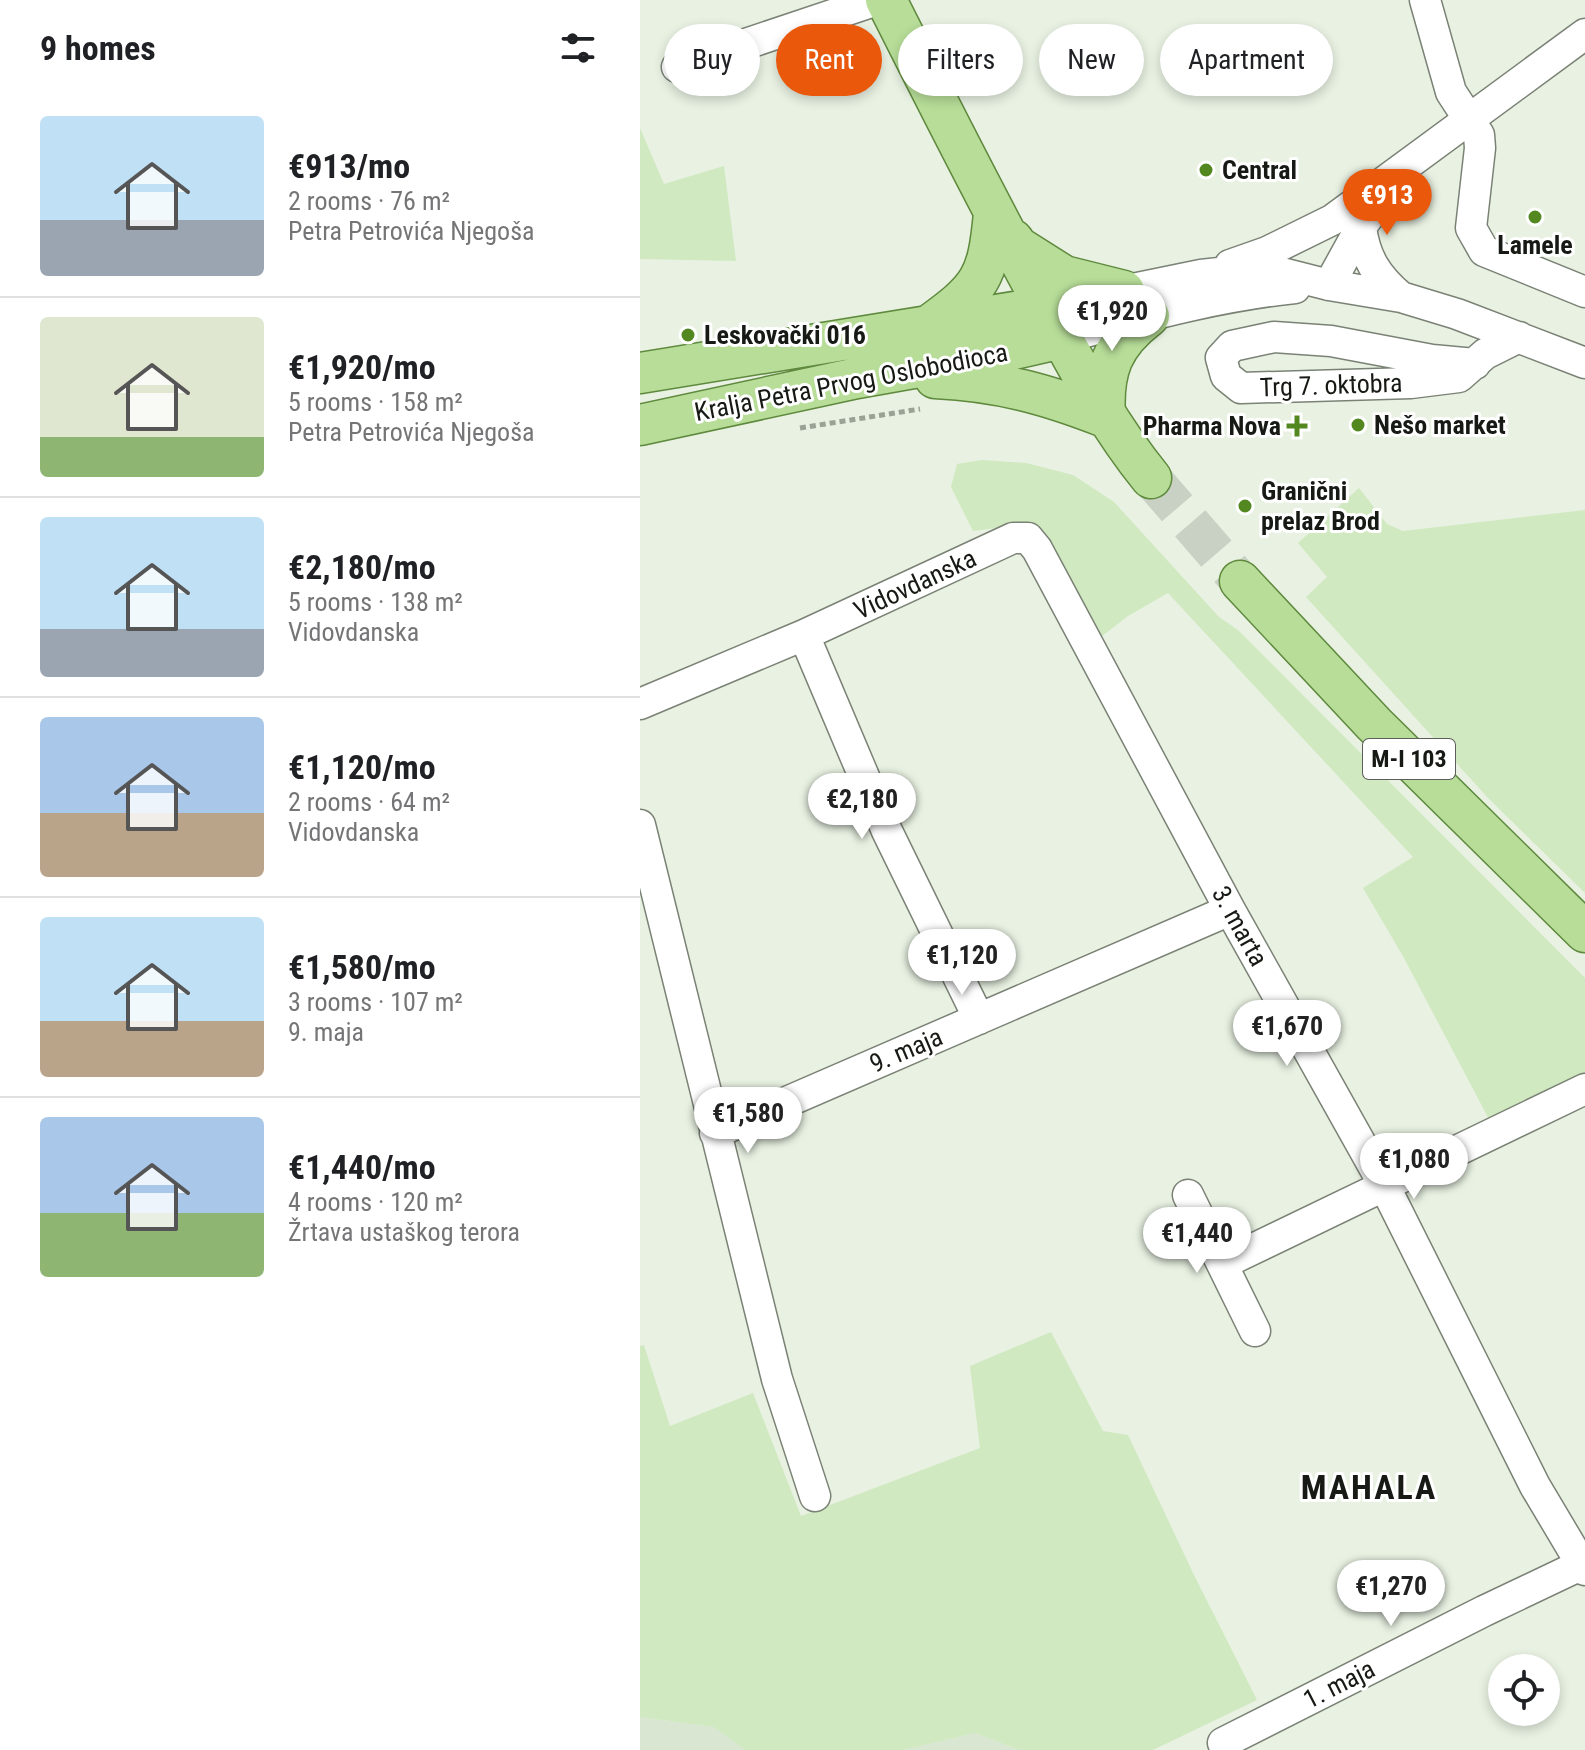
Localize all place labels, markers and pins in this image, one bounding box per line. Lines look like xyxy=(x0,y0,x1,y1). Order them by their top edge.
place label: Central xyxy=(1222,155,1297,185)
marker: Central xyxy=(1197,161,1215,179)
pin: €913 xyxy=(1340,169,1434,237)
marker: Lamele xyxy=(1526,208,1544,226)
place label: Lamele xyxy=(1497,230,1573,260)
pin: €1,920 xyxy=(1047,285,1177,353)
place label: Leskovački 016 xyxy=(704,320,866,350)
marker: Leskovački 016 xyxy=(679,326,697,344)
place label: Nešo market xyxy=(1374,410,1506,440)
place label: Pharma Nova xyxy=(1143,411,1281,441)
marker: Nešo market xyxy=(1349,416,1367,434)
marker: Pharma Nova xyxy=(1288,417,1306,435)
place label: Granični prelaz Brod xyxy=(1261,476,1380,536)
marker: Granični prelaz Brod xyxy=(1236,497,1254,515)
pin: €2,180 xyxy=(797,773,927,841)
pin: €1,120 xyxy=(897,929,1027,997)
pin: €1,670 xyxy=(1222,1000,1352,1068)
pin: €1,580 xyxy=(683,1087,813,1155)
pin: €1,080 xyxy=(1349,1133,1479,1201)
pin: €1,440 xyxy=(1132,1207,1262,1275)
pin: €1,270 xyxy=(1326,1560,1456,1628)

